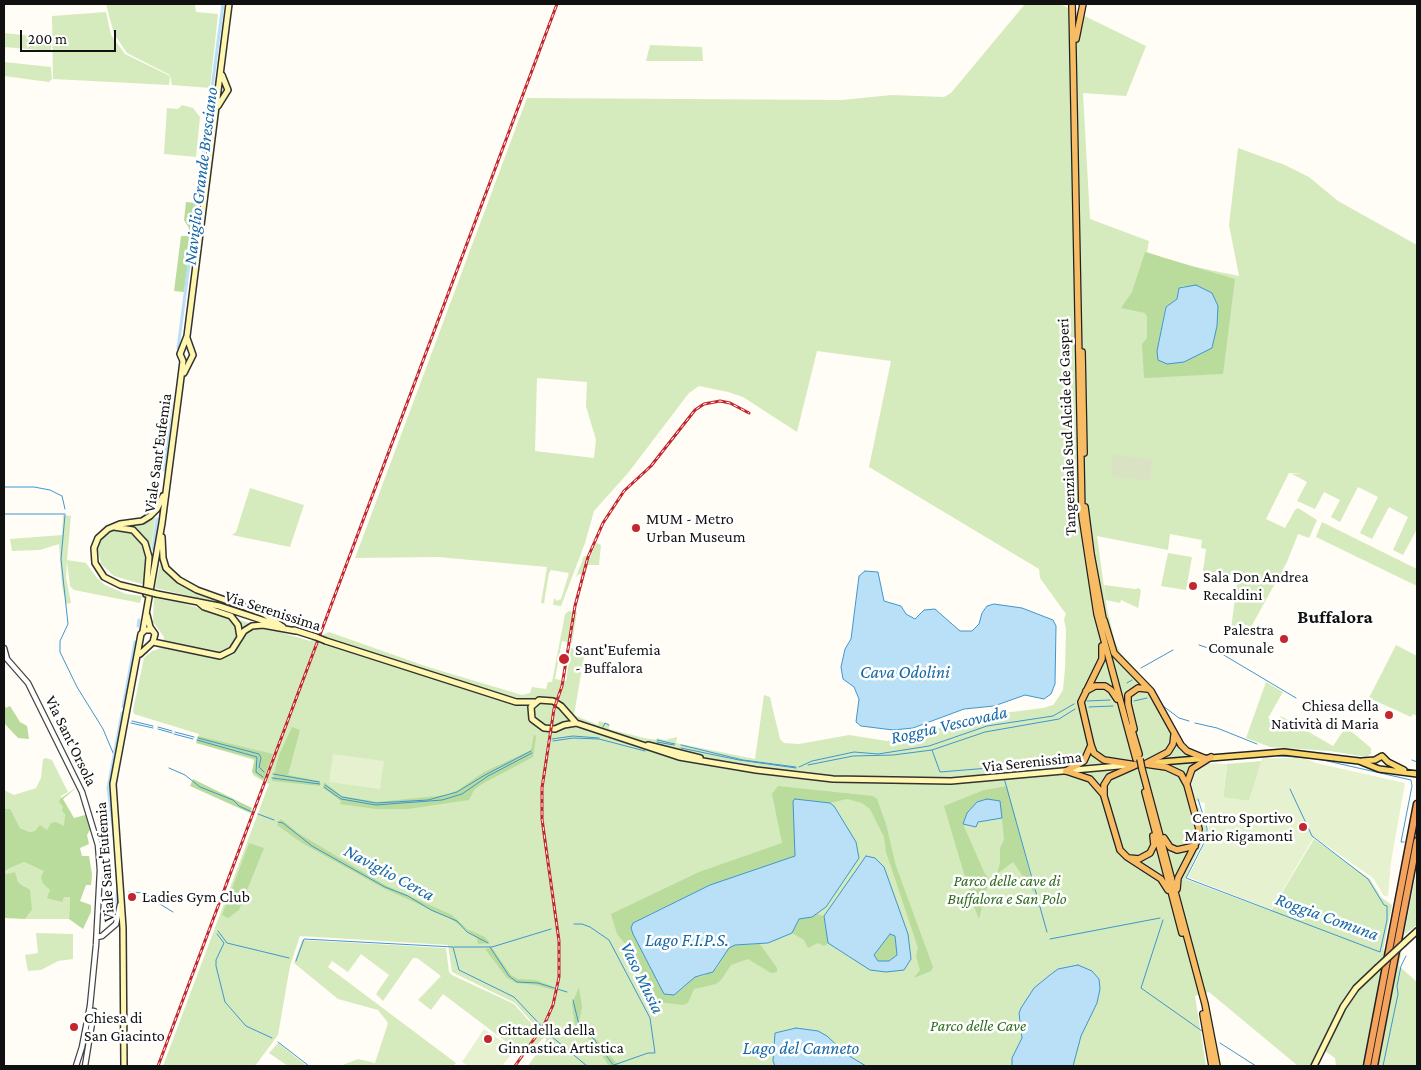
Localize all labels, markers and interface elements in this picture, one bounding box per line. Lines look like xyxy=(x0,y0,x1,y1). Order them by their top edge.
scale bar xyxy=(22,20,119,52)
text: 200 m xyxy=(28,31,67,47)
water label: Naviglio Grande Bresciano xyxy=(179,86,223,266)
street label: Tangenziale Sud Alcide de Gasperi xyxy=(1054,318,1080,536)
street label: Viale Sant'Eufemia xyxy=(140,392,176,514)
place label: MUM - Metro Urban Museum xyxy=(646,509,746,547)
marker: MUM - Metro Urban Museum xyxy=(630,522,642,534)
place label: Sala Don Andrea Recaldini xyxy=(1203,567,1309,605)
marker: Sala Don Andrea Recaldini xyxy=(1187,580,1199,592)
street label: Via Serenissima xyxy=(222,586,324,636)
district label: Buffalora xyxy=(1297,606,1373,628)
place label: Palestra Comunale xyxy=(1208,620,1274,658)
marker: Palestra Comunale xyxy=(1278,633,1290,645)
place label: Sant'Eufemia - Buffalora xyxy=(575,640,661,678)
marker: Sant'Eufemia - Buffalora xyxy=(557,652,571,666)
water label: Cava Odolini xyxy=(860,661,950,683)
street label: Via Sant'Orsola xyxy=(41,693,101,789)
place label: Chiesa della Natività di Maria xyxy=(1271,696,1379,734)
water label: Roggia Vescovada xyxy=(889,701,1009,749)
marker: Chiesa della Natività di Maria xyxy=(1383,709,1395,721)
street label: Via Serenissima xyxy=(981,747,1083,777)
street label: Viale Sant'Eufemia xyxy=(91,801,119,923)
place label: Centro Sportivo Mario Rigamonti xyxy=(1185,808,1293,846)
marker: Centro Sportivo Mario Rigamonti xyxy=(1297,821,1309,833)
water label: Naviglio Cerca xyxy=(340,840,438,906)
park label: Parco delle cave di Buffalora e San Polo xyxy=(947,871,1067,909)
place label: Ladies Gym Club xyxy=(142,887,250,907)
water label: Roggia Comuna xyxy=(1272,888,1382,946)
marker: Ladies Gym Club xyxy=(126,891,138,903)
water label: Lago F.I.P.S. xyxy=(645,929,729,951)
water label: Vaso Musia xyxy=(615,939,669,1017)
place label: Chiesa di San Giacinto xyxy=(84,1008,165,1046)
park label: Parco delle Cave xyxy=(930,1016,1026,1036)
place label: Cittadella della Ginnastica Artistica xyxy=(498,1020,624,1058)
marker: Chiesa di San Giacinto xyxy=(68,1021,80,1033)
marker: Cittadella della Ginnastica Artistica xyxy=(482,1033,494,1045)
water label: Lago del Canneto xyxy=(743,1037,859,1059)

